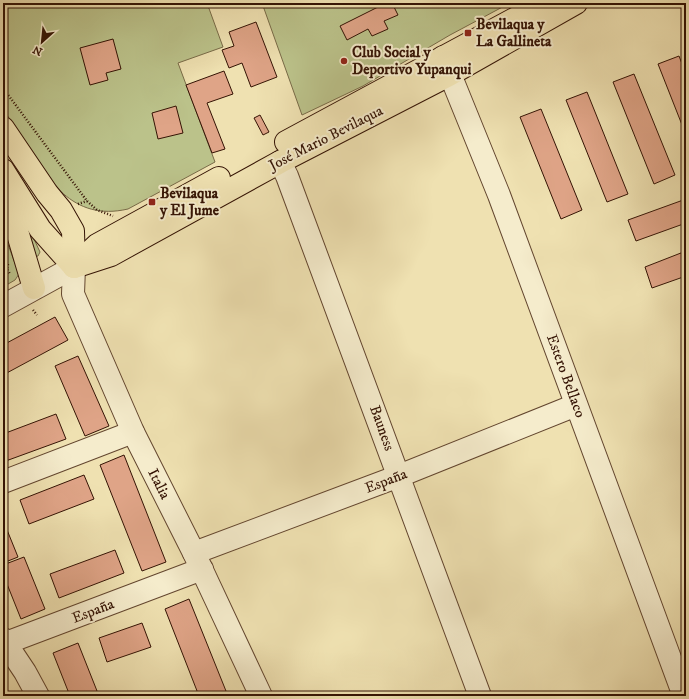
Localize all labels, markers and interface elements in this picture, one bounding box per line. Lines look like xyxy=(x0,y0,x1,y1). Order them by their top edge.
place label: Bevilaqua y La Gallineta xyxy=(476,15,552,51)
north arrow xyxy=(22,22,62,62)
marker: Bevilaqua y La Gallineta xyxy=(463,28,473,38)
text: N xyxy=(31,42,45,58)
place label: Club Social y Deportivo Yupanqui xyxy=(352,43,472,80)
marker: Club Social y Deportivo Yupanqui xyxy=(339,56,349,66)
street label: José Mario Bevilaqua xyxy=(264,101,387,176)
place label: Bevilaqua y El Jume xyxy=(159,184,220,220)
marker: Bevilaqua y El Jume xyxy=(147,197,157,207)
street label: Estero Bellaco xyxy=(542,332,590,420)
street label: Bauness xyxy=(365,403,399,453)
street label: España xyxy=(362,464,410,498)
street label: Italia xyxy=(143,465,175,503)
street label: España xyxy=(69,594,117,628)

